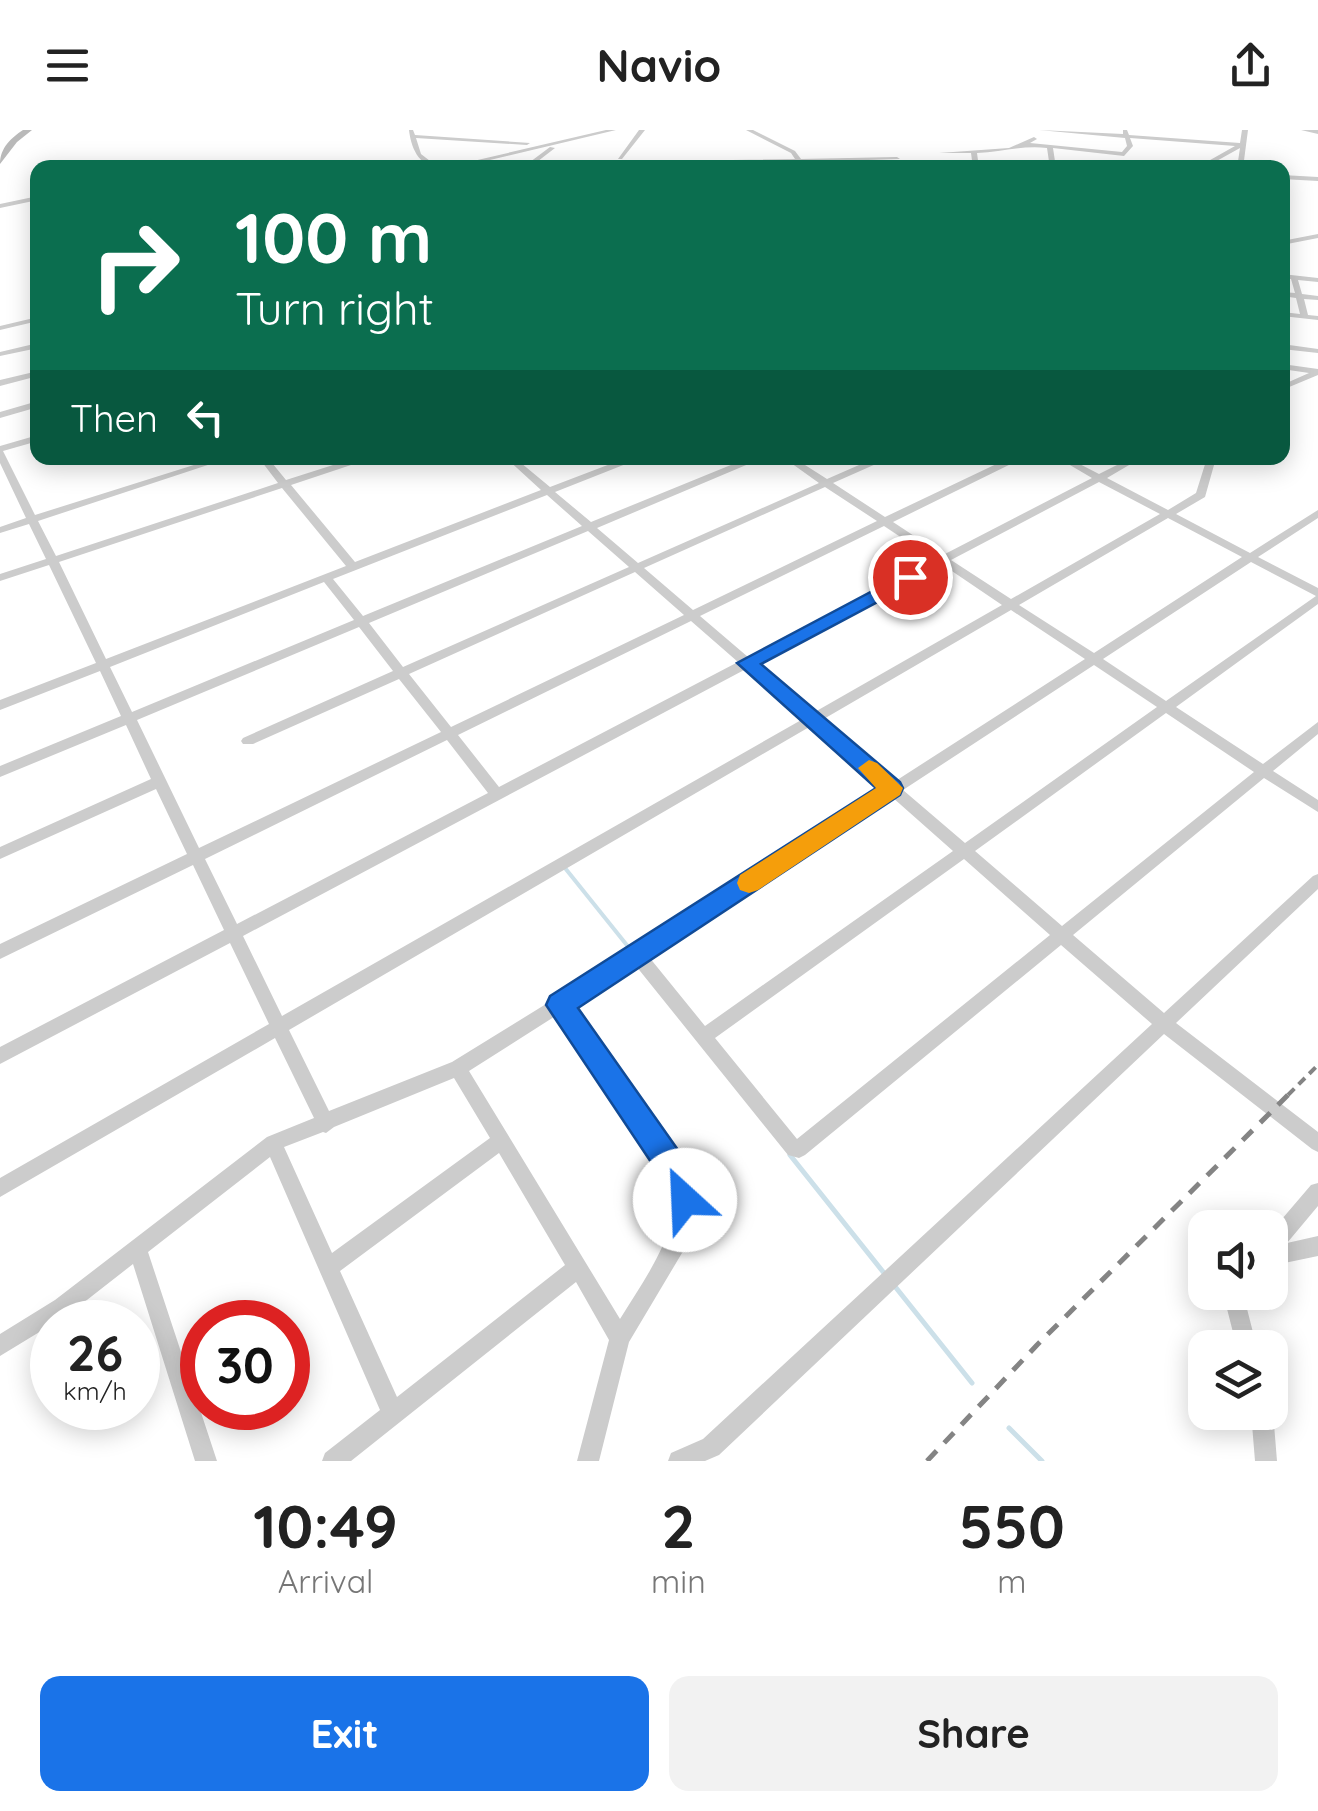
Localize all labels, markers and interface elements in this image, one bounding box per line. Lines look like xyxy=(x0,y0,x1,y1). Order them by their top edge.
text: Navio xyxy=(597,37,721,93)
icon: menu xyxy=(40,38,95,93)
icon: share xyxy=(1223,38,1278,93)
text: 100 m xyxy=(235,193,432,281)
icon: right xyxy=(70,200,200,330)
text: Turn right xyxy=(235,280,434,336)
icon: left xyxy=(178,390,233,445)
text: Then xyxy=(70,394,158,442)
pin xyxy=(868,535,953,620)
icon: arrive xyxy=(883,550,938,605)
position arrow xyxy=(633,1148,737,1252)
map controls xyxy=(1188,1210,1288,1430)
button: sound xyxy=(1188,1210,1288,1310)
speed limit sign: 30 xyxy=(180,1300,310,1430)
text: 26 xyxy=(67,1321,123,1384)
button: layers xyxy=(1188,1330,1288,1430)
text: km/h xyxy=(63,1375,127,1406)
text: 10:49 xyxy=(253,1488,398,1563)
text: 2 xyxy=(661,1488,695,1563)
text: 550 xyxy=(959,1488,1065,1563)
text: Arrival xyxy=(278,1561,373,1601)
text: min xyxy=(651,1561,706,1601)
text: m xyxy=(997,1561,1026,1601)
button: Exit xyxy=(40,1676,649,1791)
button: Share xyxy=(669,1676,1278,1791)

